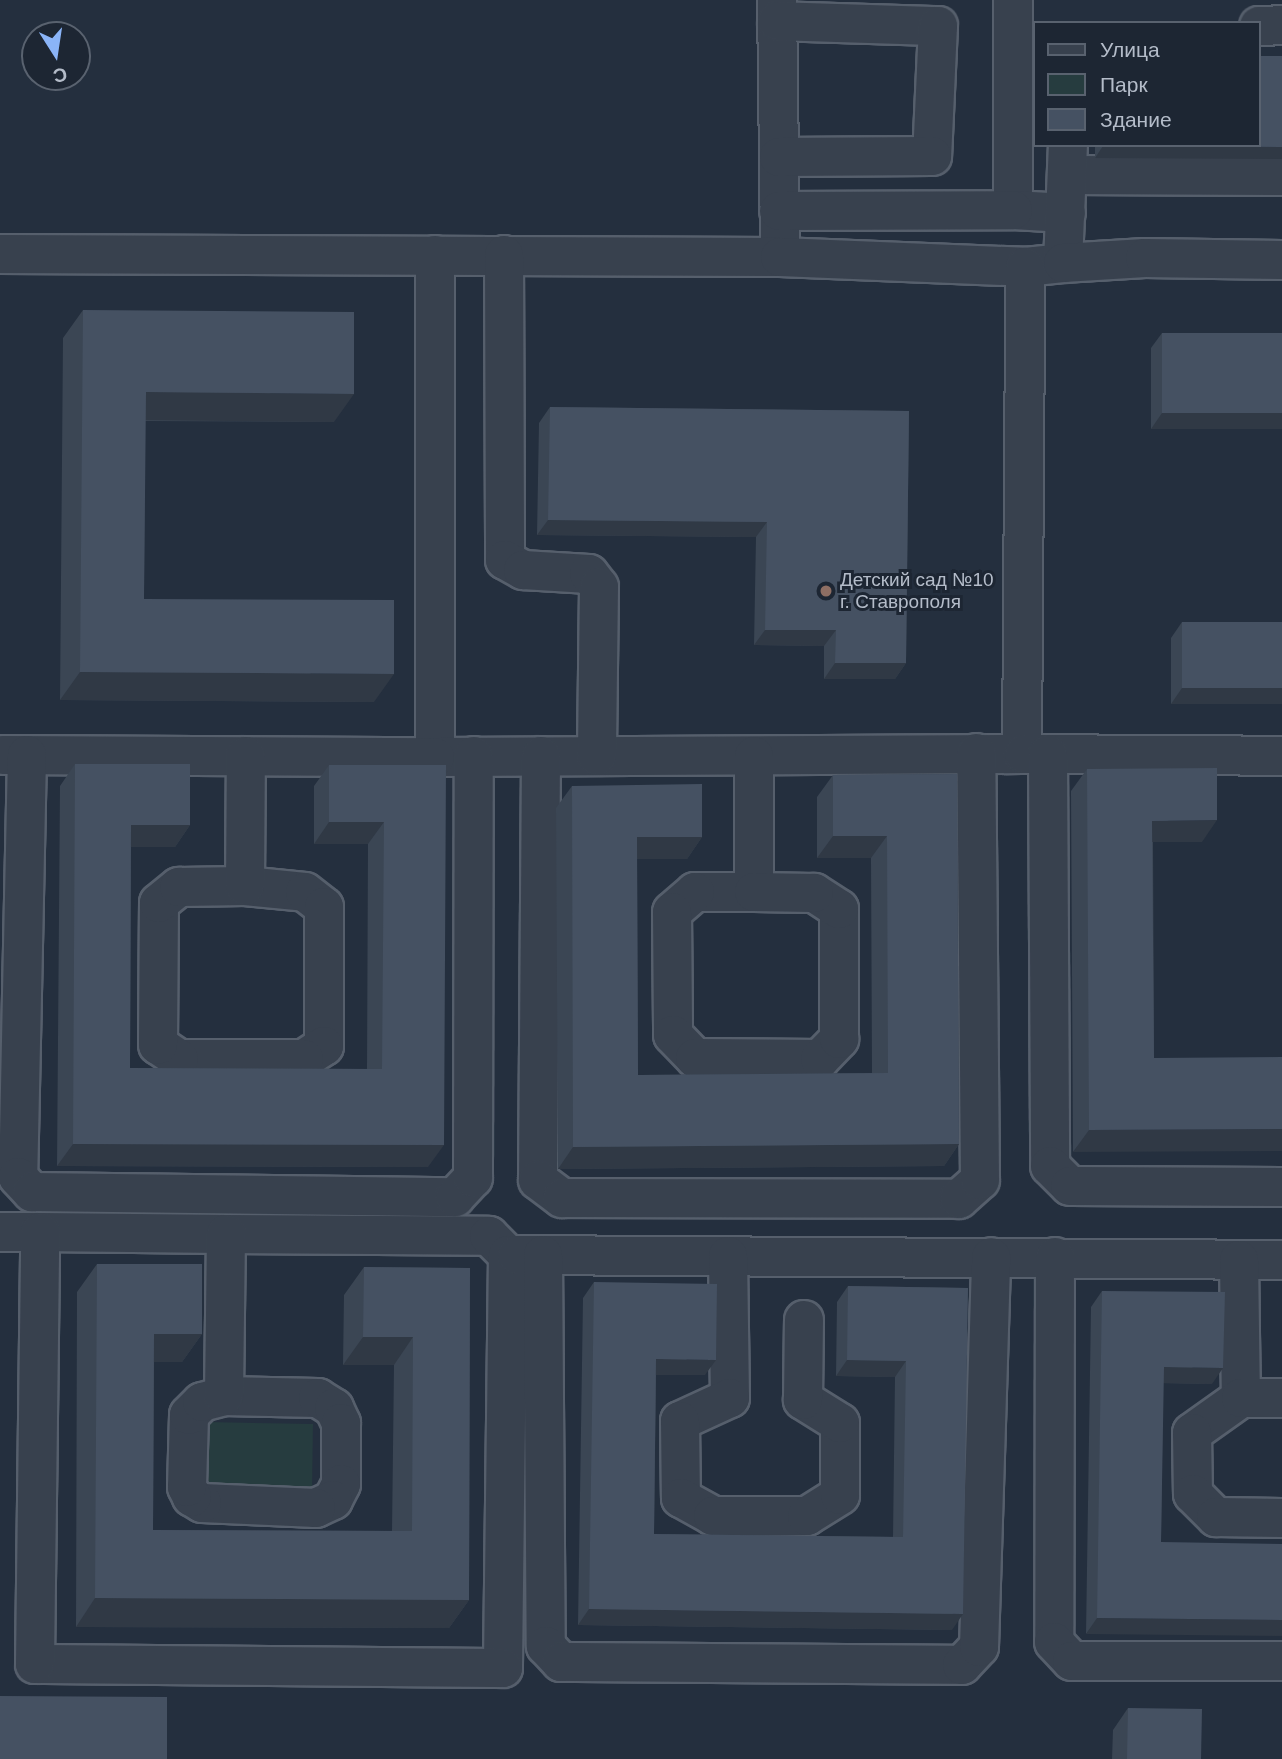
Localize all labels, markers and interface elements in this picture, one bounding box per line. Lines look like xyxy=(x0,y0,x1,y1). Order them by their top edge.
north arrow xyxy=(21,21,91,91)
legend xyxy=(1034,21,1261,147)
text: Улица xyxy=(1100,38,1160,61)
text: С xyxy=(51,63,69,87)
text: Парк xyxy=(1100,73,1148,96)
text: Здание xyxy=(1100,108,1172,131)
place label: Детский сад №10 г. Ставрополя xyxy=(840,569,994,613)
marker: Детский сад №10 г. Ставрополя xyxy=(818,583,834,599)

